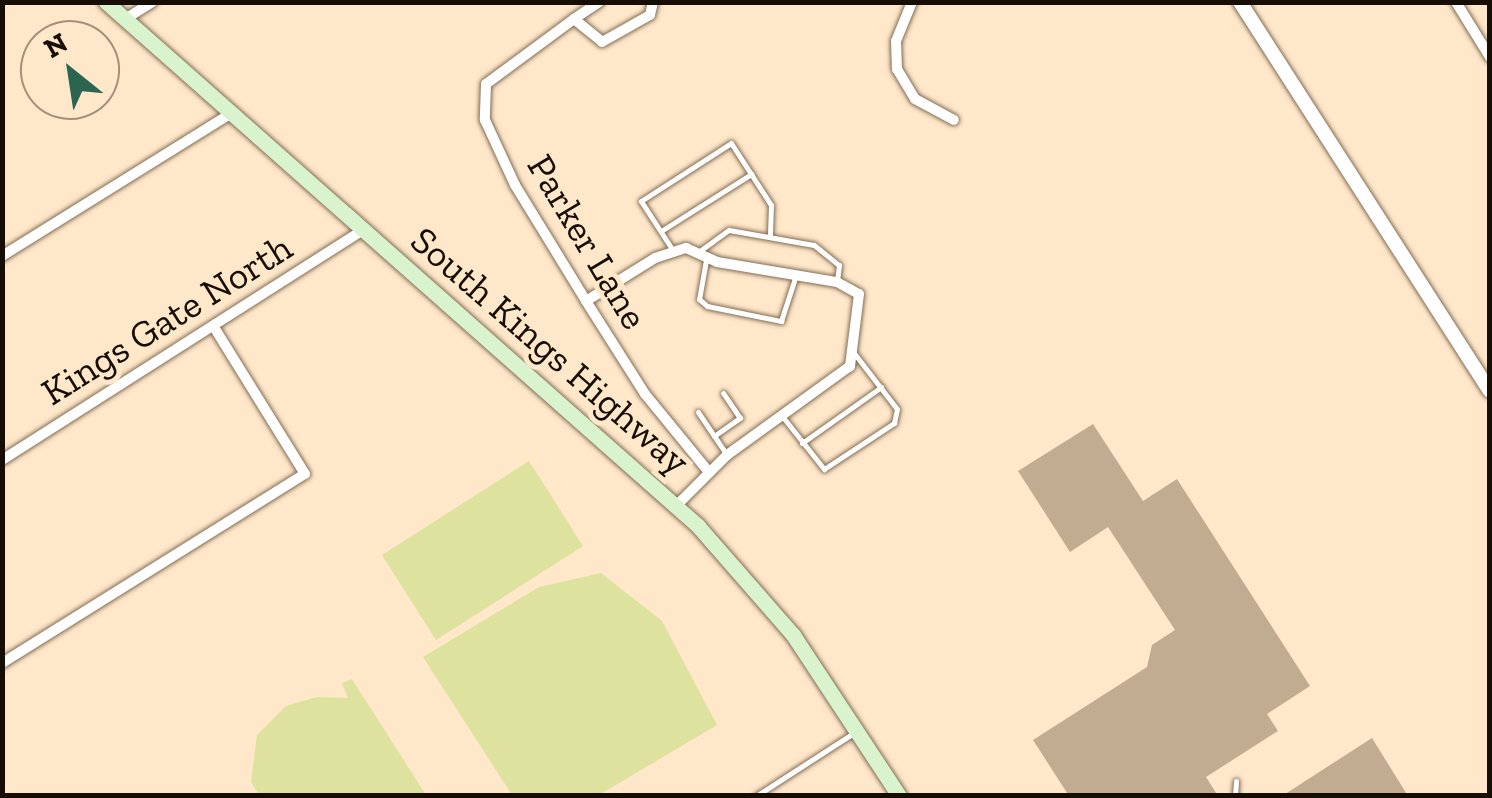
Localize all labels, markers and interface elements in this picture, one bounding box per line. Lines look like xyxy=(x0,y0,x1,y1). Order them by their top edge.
north arrow xyxy=(20,20,120,120)
text: N xyxy=(38,26,73,65)
street label: Parker Lane xyxy=(517,146,657,338)
street label: South Kings Highway xyxy=(401,217,699,485)
street label: Kings Gate North xyxy=(34,225,300,415)

